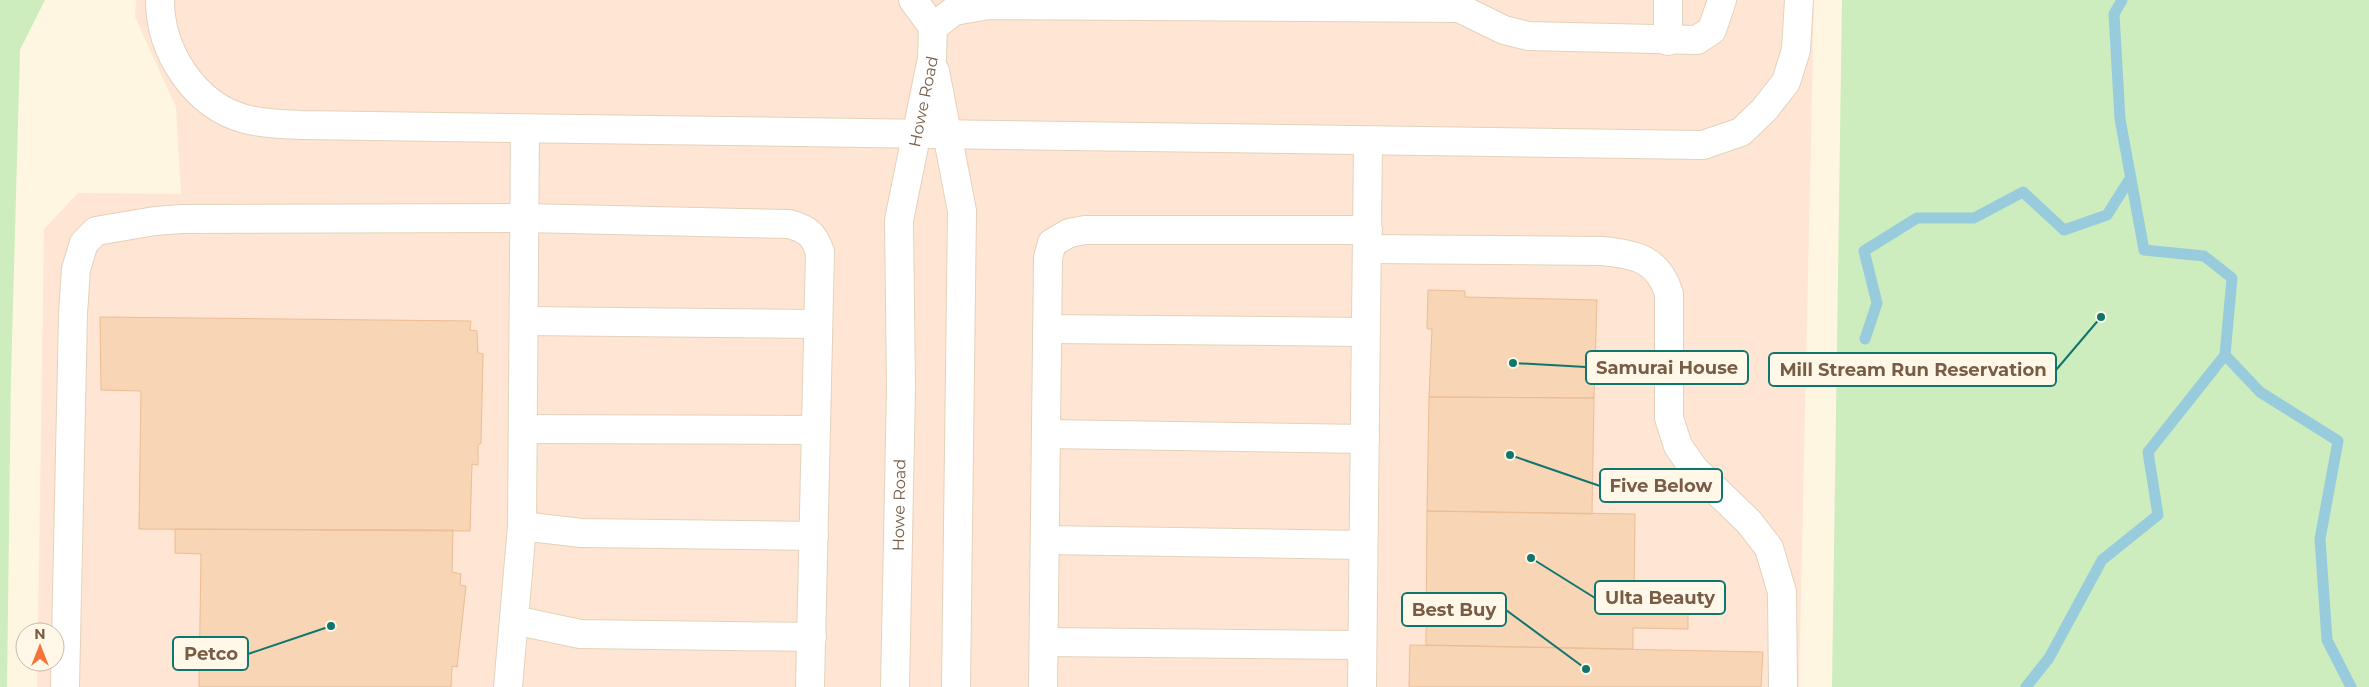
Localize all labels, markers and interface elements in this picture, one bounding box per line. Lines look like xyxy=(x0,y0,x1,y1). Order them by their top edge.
street label: Howe Road xyxy=(905,54,942,149)
callout: Samurai House xyxy=(1586,351,1748,384)
callout: Mill Stream Run Reservation xyxy=(1769,353,2056,386)
text: Samurai House xyxy=(1596,357,1738,379)
text: Mill Stream Run Reservation xyxy=(1779,359,2047,381)
street label: Howe Road xyxy=(889,459,910,551)
callout: Five Below xyxy=(1600,469,1722,502)
text: Five Below xyxy=(1610,475,1713,497)
callout: Ulta Beauty xyxy=(1595,581,1725,614)
text: Ulta Beauty xyxy=(1605,587,1715,609)
callout: Best Buy xyxy=(1402,593,1506,626)
text: Best Buy xyxy=(1412,599,1496,621)
north arrow xyxy=(15,622,65,672)
text: N xyxy=(34,625,46,643)
callout: Petco xyxy=(173,637,248,670)
text: Petco xyxy=(184,643,238,665)

